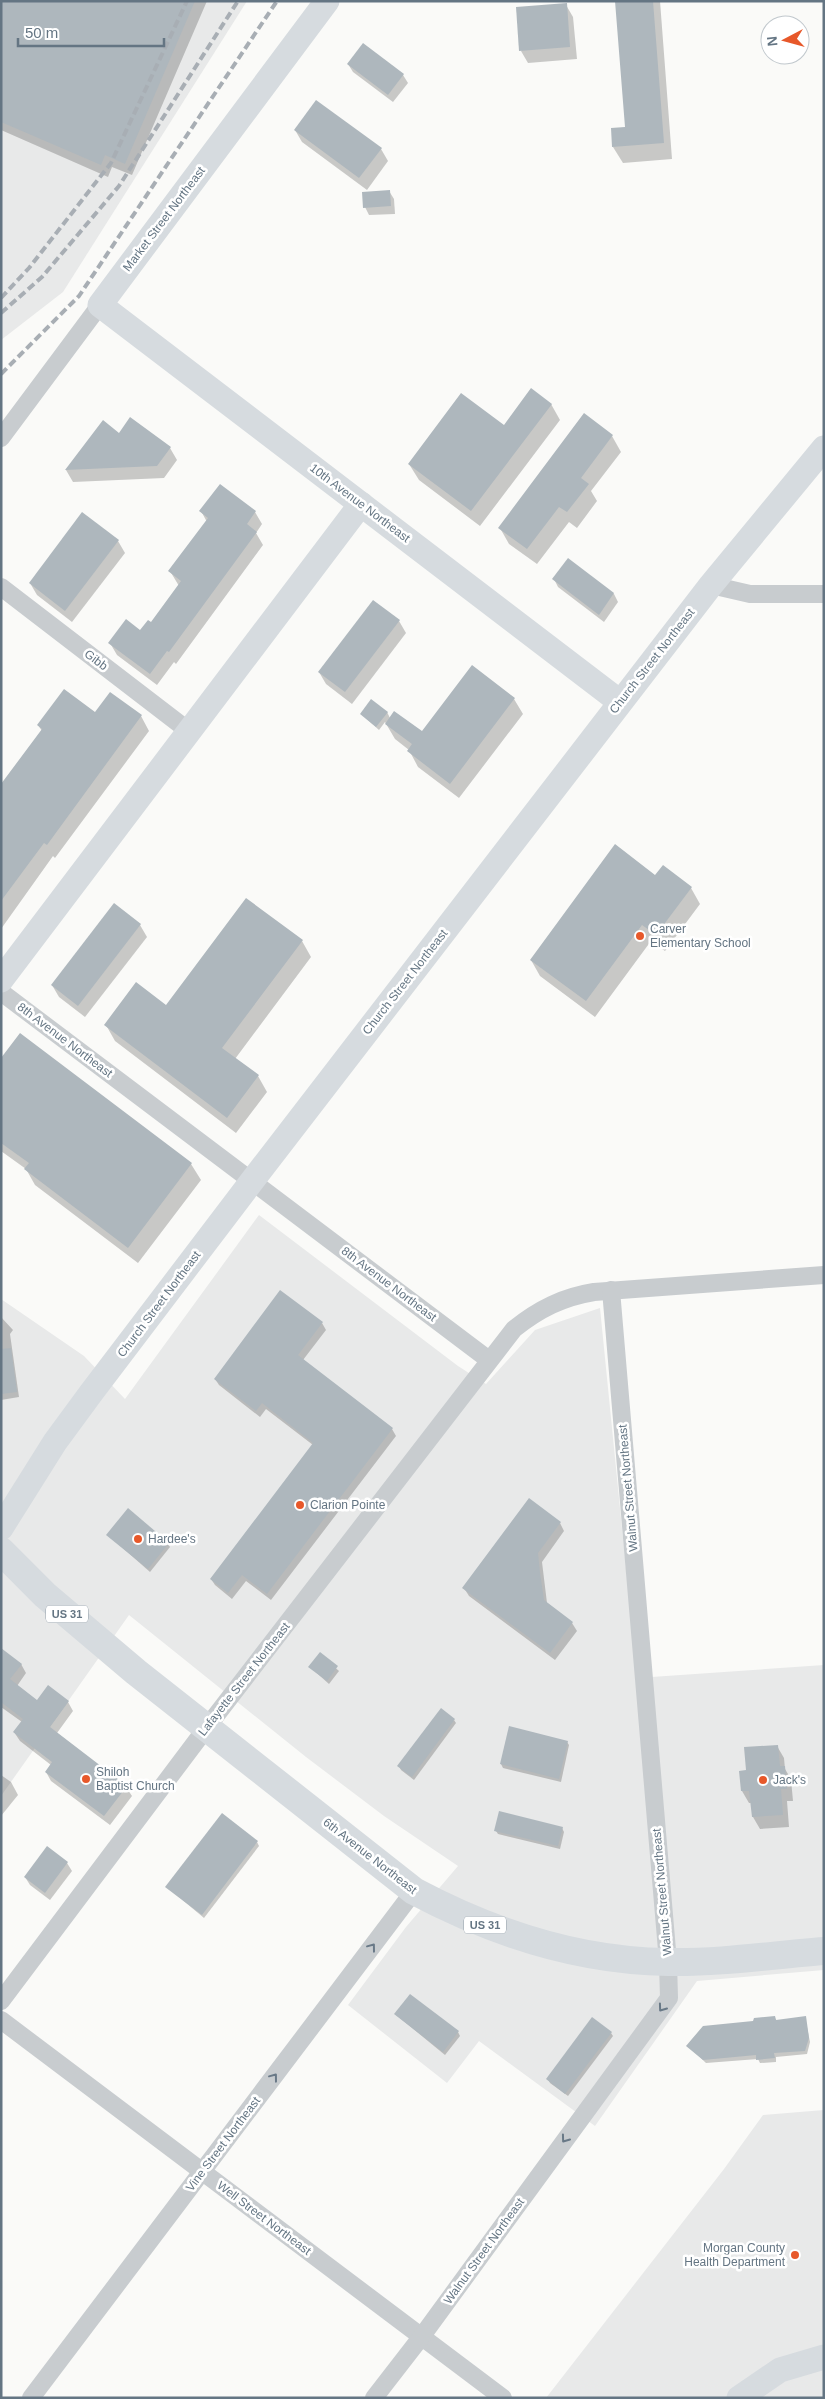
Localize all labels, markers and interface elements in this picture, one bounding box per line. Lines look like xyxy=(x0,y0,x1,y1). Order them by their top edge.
scale bar xyxy=(18,15,164,47)
north arrow xyxy=(760,15,810,65)
text: 50 m xyxy=(25,24,58,41)
text: N xyxy=(764,35,781,47)
street label: Market Street Northeast xyxy=(120,163,208,274)
street label: 10th Avenue Northeast xyxy=(307,461,413,546)
street label: Church Street Northeast xyxy=(607,605,698,716)
street label: Gibb xyxy=(82,647,111,673)
place label: Carver Elementary School xyxy=(650,922,751,950)
street label: Church Street Northeast xyxy=(360,926,451,1037)
marker: Carver Elementary School xyxy=(634,930,646,942)
street label: 8th Avenue Northeast xyxy=(15,1000,116,1081)
street label: 8th Avenue Northeast xyxy=(339,1244,440,1325)
street label: Church Street Northeast xyxy=(114,1248,204,1360)
street label: Walnut Street Northeast xyxy=(615,1423,641,1552)
place label: Clarion Pointe xyxy=(310,1498,386,1512)
marker: Clarion Pointe xyxy=(294,1499,306,1511)
place label: Hardee's xyxy=(148,1532,196,1546)
marker: Hardee's xyxy=(132,1533,144,1545)
road number: US 31 xyxy=(46,1606,88,1622)
street label: Lafayette Street Northeast xyxy=(195,1619,293,1739)
place label: Shiloh Baptist Church xyxy=(96,1765,175,1793)
marker: Shiloh Baptist Church xyxy=(80,1773,92,1785)
place label: Jack's xyxy=(773,1773,806,1787)
marker: Jack's xyxy=(757,1774,769,1786)
street label: 6th Avenue Northeast xyxy=(320,1815,420,1897)
street label: Walnut Street Northeast xyxy=(649,1827,675,1956)
road number: US 31 xyxy=(464,1916,506,1934)
one-way arrow xyxy=(366,1943,375,1953)
one-way arrow xyxy=(658,2003,668,2012)
one-way arrow xyxy=(268,2074,276,2083)
street label: Vine Street Northeast xyxy=(183,2094,263,2194)
one-way arrow xyxy=(562,2134,572,2143)
street label: Well Street Northeast xyxy=(214,2178,314,2258)
street label: Walnut Street Northeast xyxy=(441,2195,528,2307)
place label: Morgan County Health Department xyxy=(684,2241,786,2269)
marker: Morgan County Health Department xyxy=(789,2249,801,2261)

